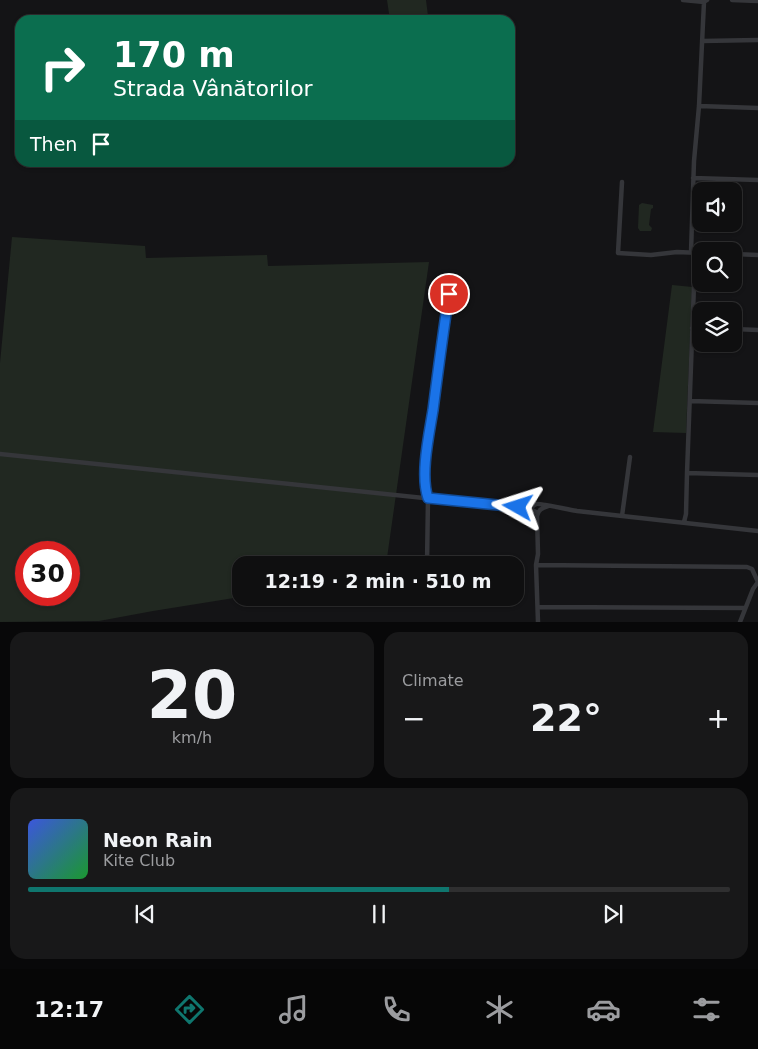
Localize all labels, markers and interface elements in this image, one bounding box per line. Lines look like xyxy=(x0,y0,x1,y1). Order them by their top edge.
icon: right xyxy=(30,35,95,100)
text: 170 m xyxy=(113,35,235,75)
text: Strada Vânătorilor xyxy=(113,76,313,101)
icon: arrive xyxy=(87,130,115,158)
text: Then xyxy=(30,133,77,155)
map controls xyxy=(692,182,742,352)
button: sound xyxy=(692,182,742,232)
button: search xyxy=(692,242,742,292)
pin xyxy=(428,273,470,315)
icon: arrive xyxy=(435,280,463,308)
button: layers xyxy=(692,302,742,352)
position arrow xyxy=(491,480,543,532)
speed limit sign: 30 xyxy=(15,541,80,606)
text: 12:19 · 2 min · 510 m xyxy=(264,570,492,592)
text: 20 xyxy=(147,658,237,733)
text: Climate xyxy=(402,671,464,690)
text: 22° xyxy=(530,696,602,740)
text: − xyxy=(402,702,425,735)
text: + xyxy=(707,702,730,735)
text: km/h xyxy=(172,728,212,747)
text: Neon Rain xyxy=(103,829,212,851)
text: Kite Club xyxy=(103,851,175,870)
icon: previous xyxy=(131,900,159,928)
icon: pause xyxy=(365,900,393,928)
icon: next xyxy=(599,900,627,928)
icon: directions xyxy=(172,992,207,1027)
icon: music xyxy=(276,992,311,1027)
icon: phone xyxy=(379,992,414,1027)
icon: climate xyxy=(482,992,517,1027)
icon: car xyxy=(586,992,621,1027)
icon: filters xyxy=(689,992,724,1027)
text: 12:17 xyxy=(34,997,104,1022)

